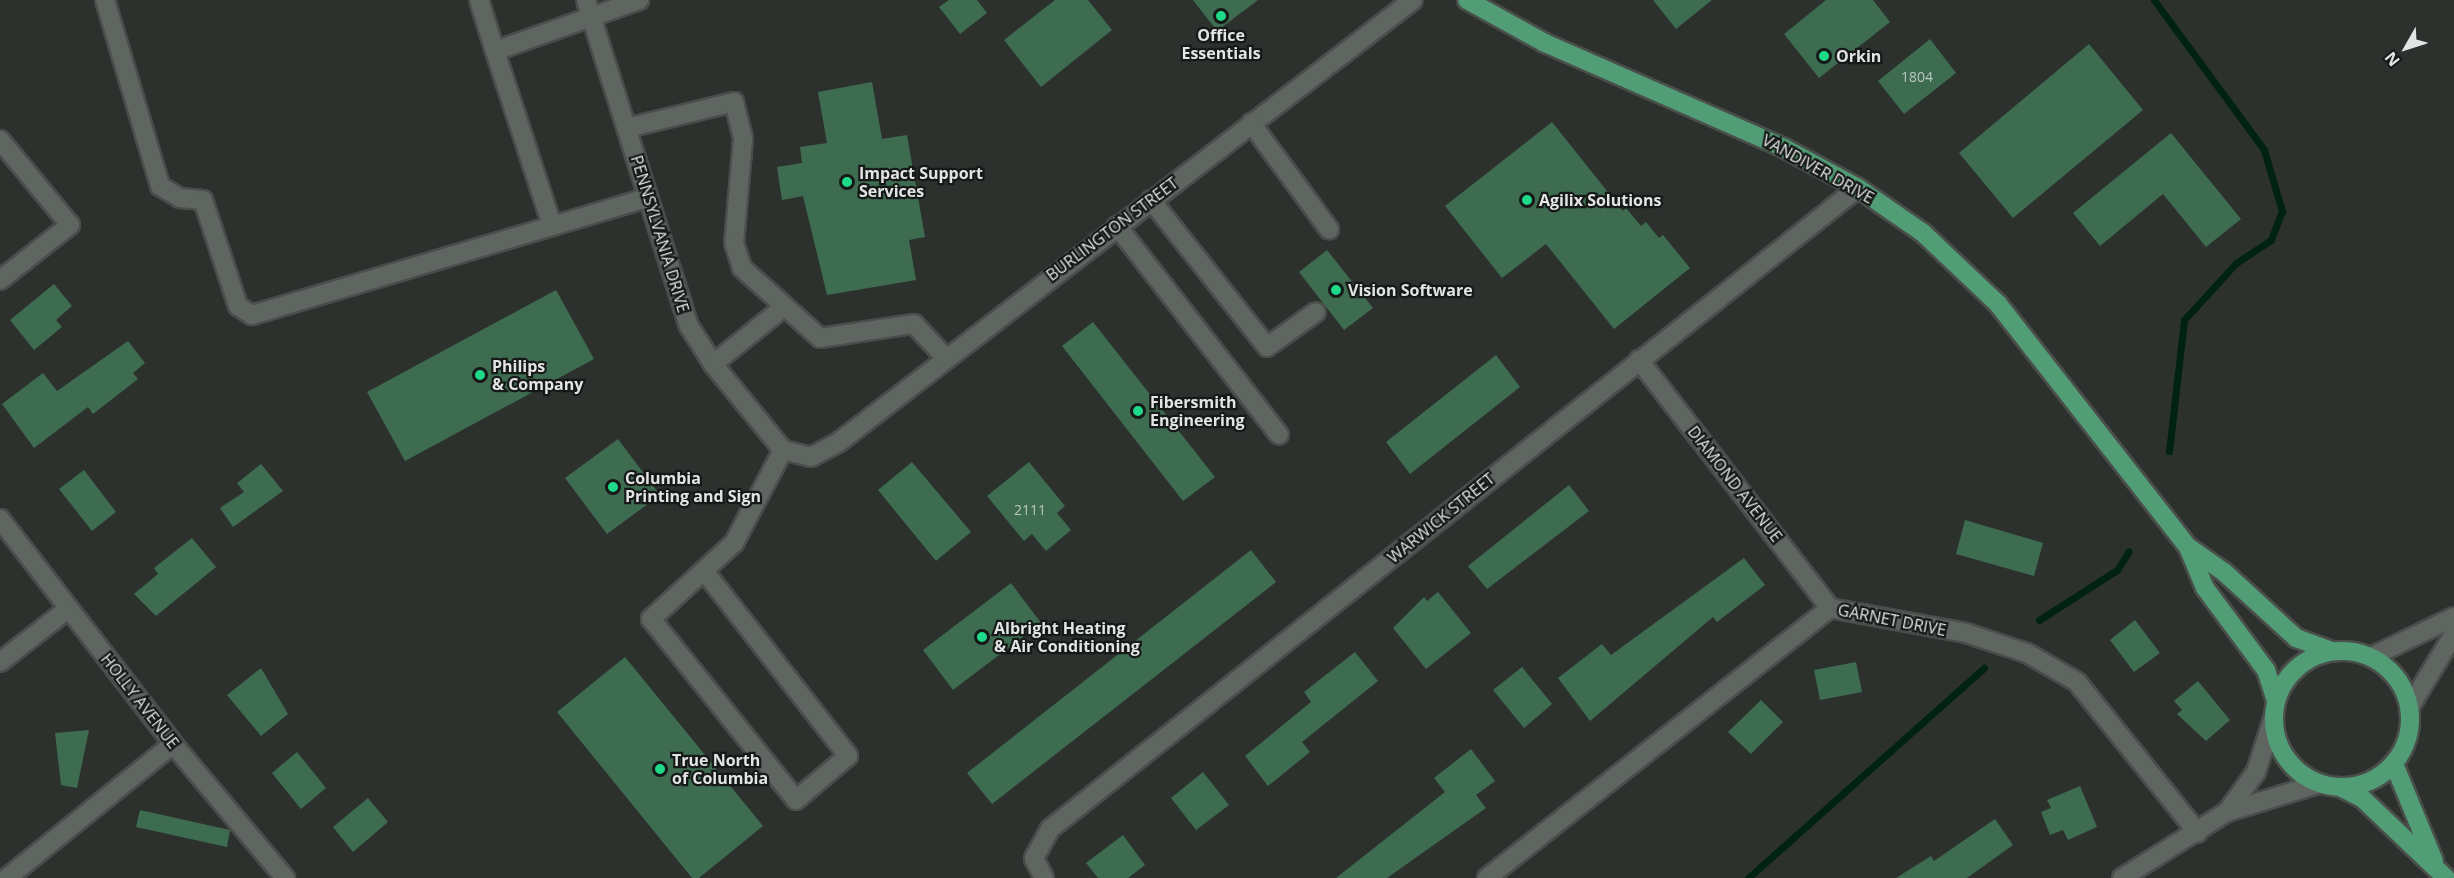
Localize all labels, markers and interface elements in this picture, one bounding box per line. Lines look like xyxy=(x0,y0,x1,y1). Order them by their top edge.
marker: Office Essentials xyxy=(1214,9,1228,23)
north arrow xyxy=(2376,18,2436,78)
place label: Office Essentials xyxy=(1181,25,1261,63)
place label: Orkin xyxy=(1836,46,1881,66)
text: N xyxy=(2379,47,2405,71)
marker: Orkin xyxy=(1817,49,1831,63)
house number: 1804 xyxy=(1901,69,1933,85)
street label: VANDIVER DRIVE xyxy=(1759,130,1877,208)
street label: PENNSYLVANIA DRIVE xyxy=(627,153,693,315)
place label: Impact Support Services xyxy=(859,163,983,201)
street label: BURLINGTON STREET xyxy=(1042,173,1182,285)
marker: Impact Support Services xyxy=(840,175,854,189)
place label: Agilix Solutions xyxy=(1539,190,1661,210)
marker: Agilix Solutions xyxy=(1520,193,1534,207)
place label: Vision Software xyxy=(1348,280,1473,300)
marker: Vision Software xyxy=(1329,283,1343,297)
place label: Philips & Company xyxy=(492,356,583,394)
marker: Philips & Company xyxy=(473,368,487,382)
place label: Fibersmith Engineering xyxy=(1150,392,1245,430)
marker: Fibersmith Engineering xyxy=(1131,404,1145,418)
street label: DIAMOND AVENUE xyxy=(1684,422,1786,546)
place label: Columbia Printing and Sign xyxy=(625,468,761,506)
street label: WARWICK STREET xyxy=(1384,469,1498,567)
marker: Columbia Printing and Sign xyxy=(606,480,620,494)
house number: 2111 xyxy=(1014,502,1046,518)
street label: GARNET DRIVE xyxy=(1836,600,1948,640)
place label: Albright Heating & Air Conditioning xyxy=(994,618,1140,656)
marker: Albright Heating & Air Conditioning xyxy=(975,630,989,644)
street label: HOLLY AVENUE xyxy=(97,650,183,752)
place label: True North of Columbia xyxy=(672,750,768,788)
marker: True North of Columbia xyxy=(653,762,667,776)

